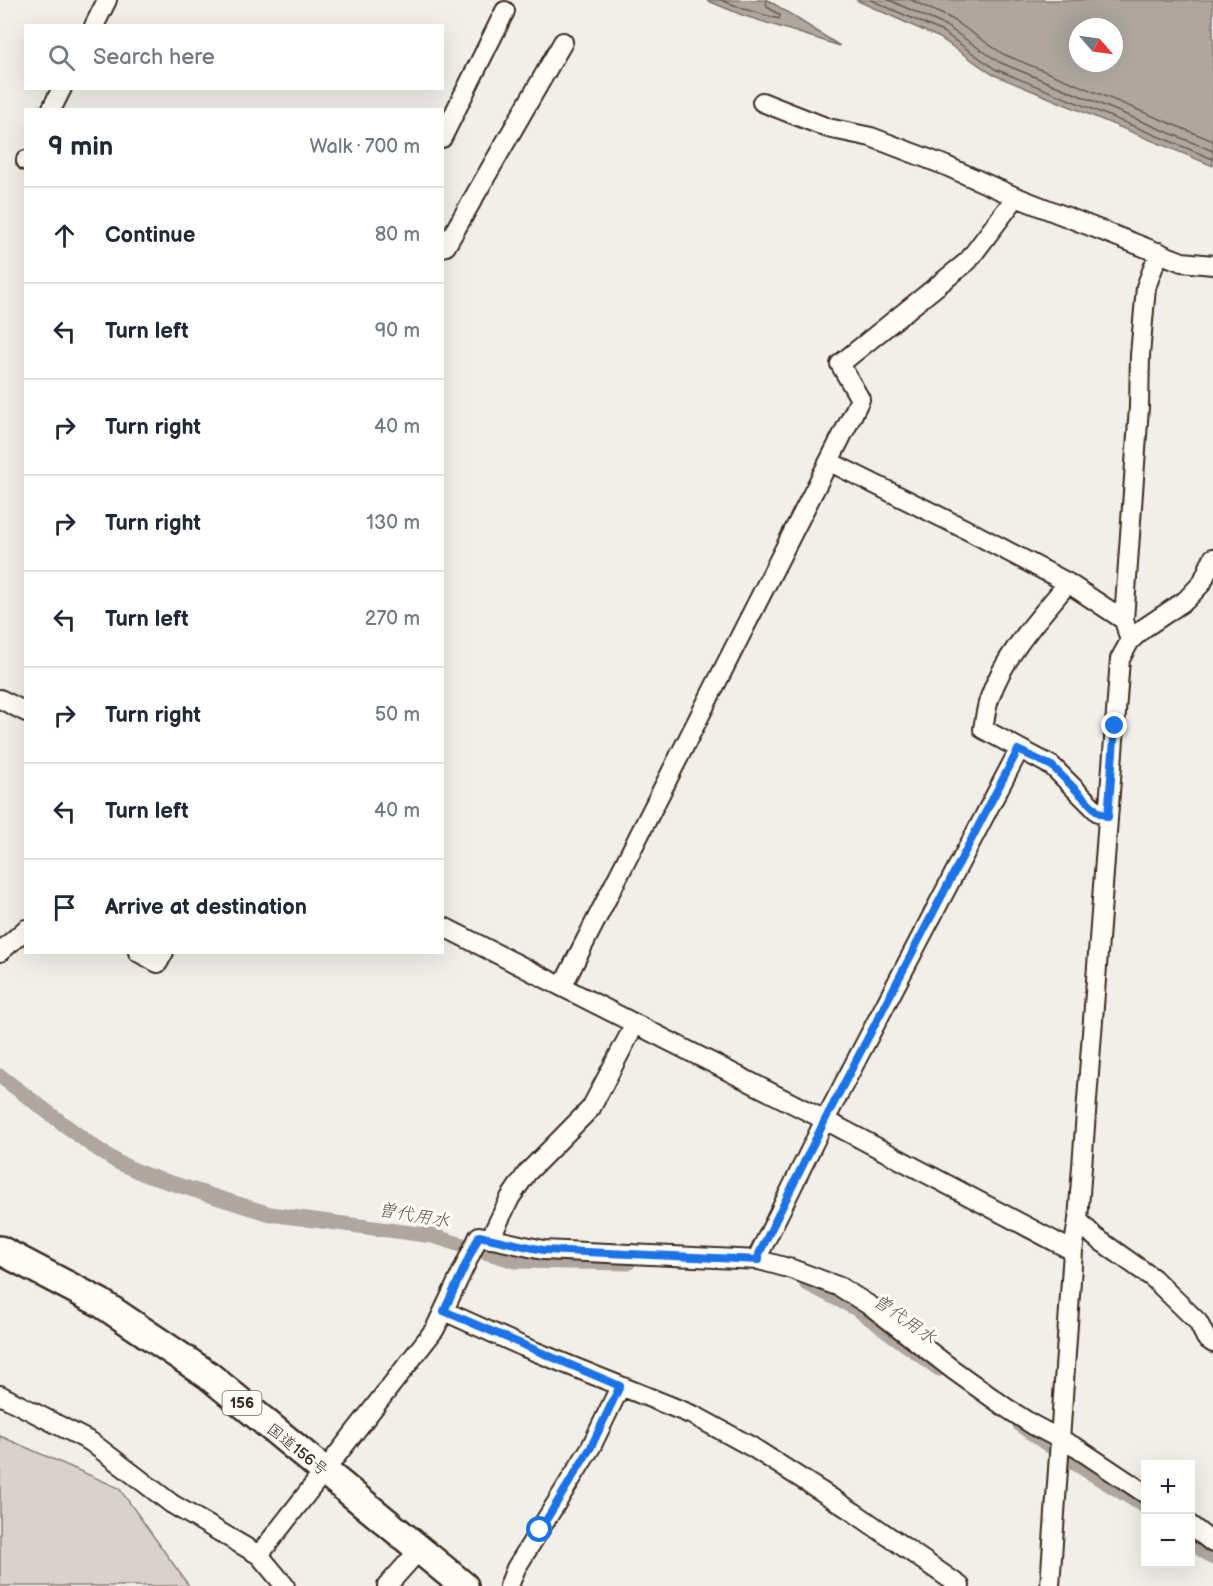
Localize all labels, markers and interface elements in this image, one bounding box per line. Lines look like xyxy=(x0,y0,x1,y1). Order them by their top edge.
north arrow xyxy=(1069,18,1123,72)
search box xyxy=(24,24,444,90)
icon: search xyxy=(45,41,78,74)
text: Search here xyxy=(93,44,215,71)
text: 9 min xyxy=(48,132,113,163)
text: Walk · 700 m xyxy=(310,135,420,159)
icon: ahead xyxy=(48,219,81,252)
text: Continue xyxy=(105,222,195,249)
text: 80 m xyxy=(375,223,420,247)
icon: left xyxy=(48,315,81,348)
text: Turn left xyxy=(105,318,189,345)
text: 90 m xyxy=(375,319,420,343)
icon: right xyxy=(48,411,81,444)
text: Turn right xyxy=(105,414,201,441)
text: 40 m xyxy=(374,415,420,439)
icon: right xyxy=(48,507,81,540)
text: Turn right xyxy=(105,510,201,537)
text: 130 m xyxy=(366,511,420,535)
icon: left xyxy=(48,603,81,636)
text: Turn left xyxy=(105,606,189,633)
text: 270 m xyxy=(365,607,420,631)
icon: right xyxy=(48,699,81,732)
text: Turn right xyxy=(105,702,201,729)
text: 50 m xyxy=(375,703,420,727)
route end xyxy=(1101,712,1127,738)
icon: left xyxy=(48,795,81,828)
text: Turn left xyxy=(105,798,189,825)
text: 40 m xyxy=(374,799,420,823)
icon: arrive xyxy=(48,891,81,924)
text: Arrive at destination xyxy=(105,894,307,921)
water label: 曽代用水 xyxy=(377,1199,451,1232)
water label: 曽代用水 xyxy=(869,1290,940,1349)
road number: 156 xyxy=(222,1391,262,1415)
street label: 国道156号 xyxy=(263,1420,331,1481)
map controls xyxy=(1141,1460,1195,1568)
button: + xyxy=(1141,1460,1195,1514)
button: − xyxy=(1141,1514,1195,1568)
route start xyxy=(526,1516,552,1542)

